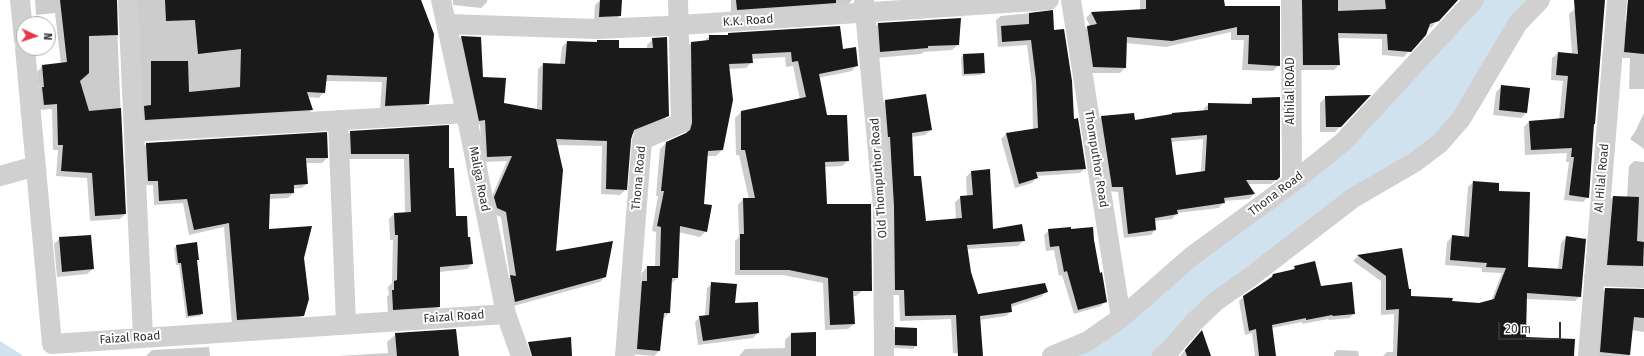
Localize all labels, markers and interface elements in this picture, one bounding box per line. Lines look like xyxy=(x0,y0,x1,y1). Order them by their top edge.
street label: K.K. Road xyxy=(722,12,774,30)
north arrow xyxy=(16,16,56,56)
text: N xyxy=(41,33,54,41)
street label: Alhilal ROAD xyxy=(1284,57,1298,125)
street label: Thomputhor Road xyxy=(1081,109,1111,209)
street label: Old Thomputhor Road xyxy=(868,117,890,239)
street label: Al Hilal Road xyxy=(1592,143,1612,213)
street label: Maliga Road xyxy=(466,145,492,213)
street label: Thona Road xyxy=(629,145,649,211)
street label: Thona Road xyxy=(1246,169,1306,219)
street label: Faizal Road xyxy=(423,308,485,326)
scale bar xyxy=(1500,314,1563,340)
text: 20 m xyxy=(1505,322,1531,336)
street label: Faizal Road xyxy=(99,329,161,347)

